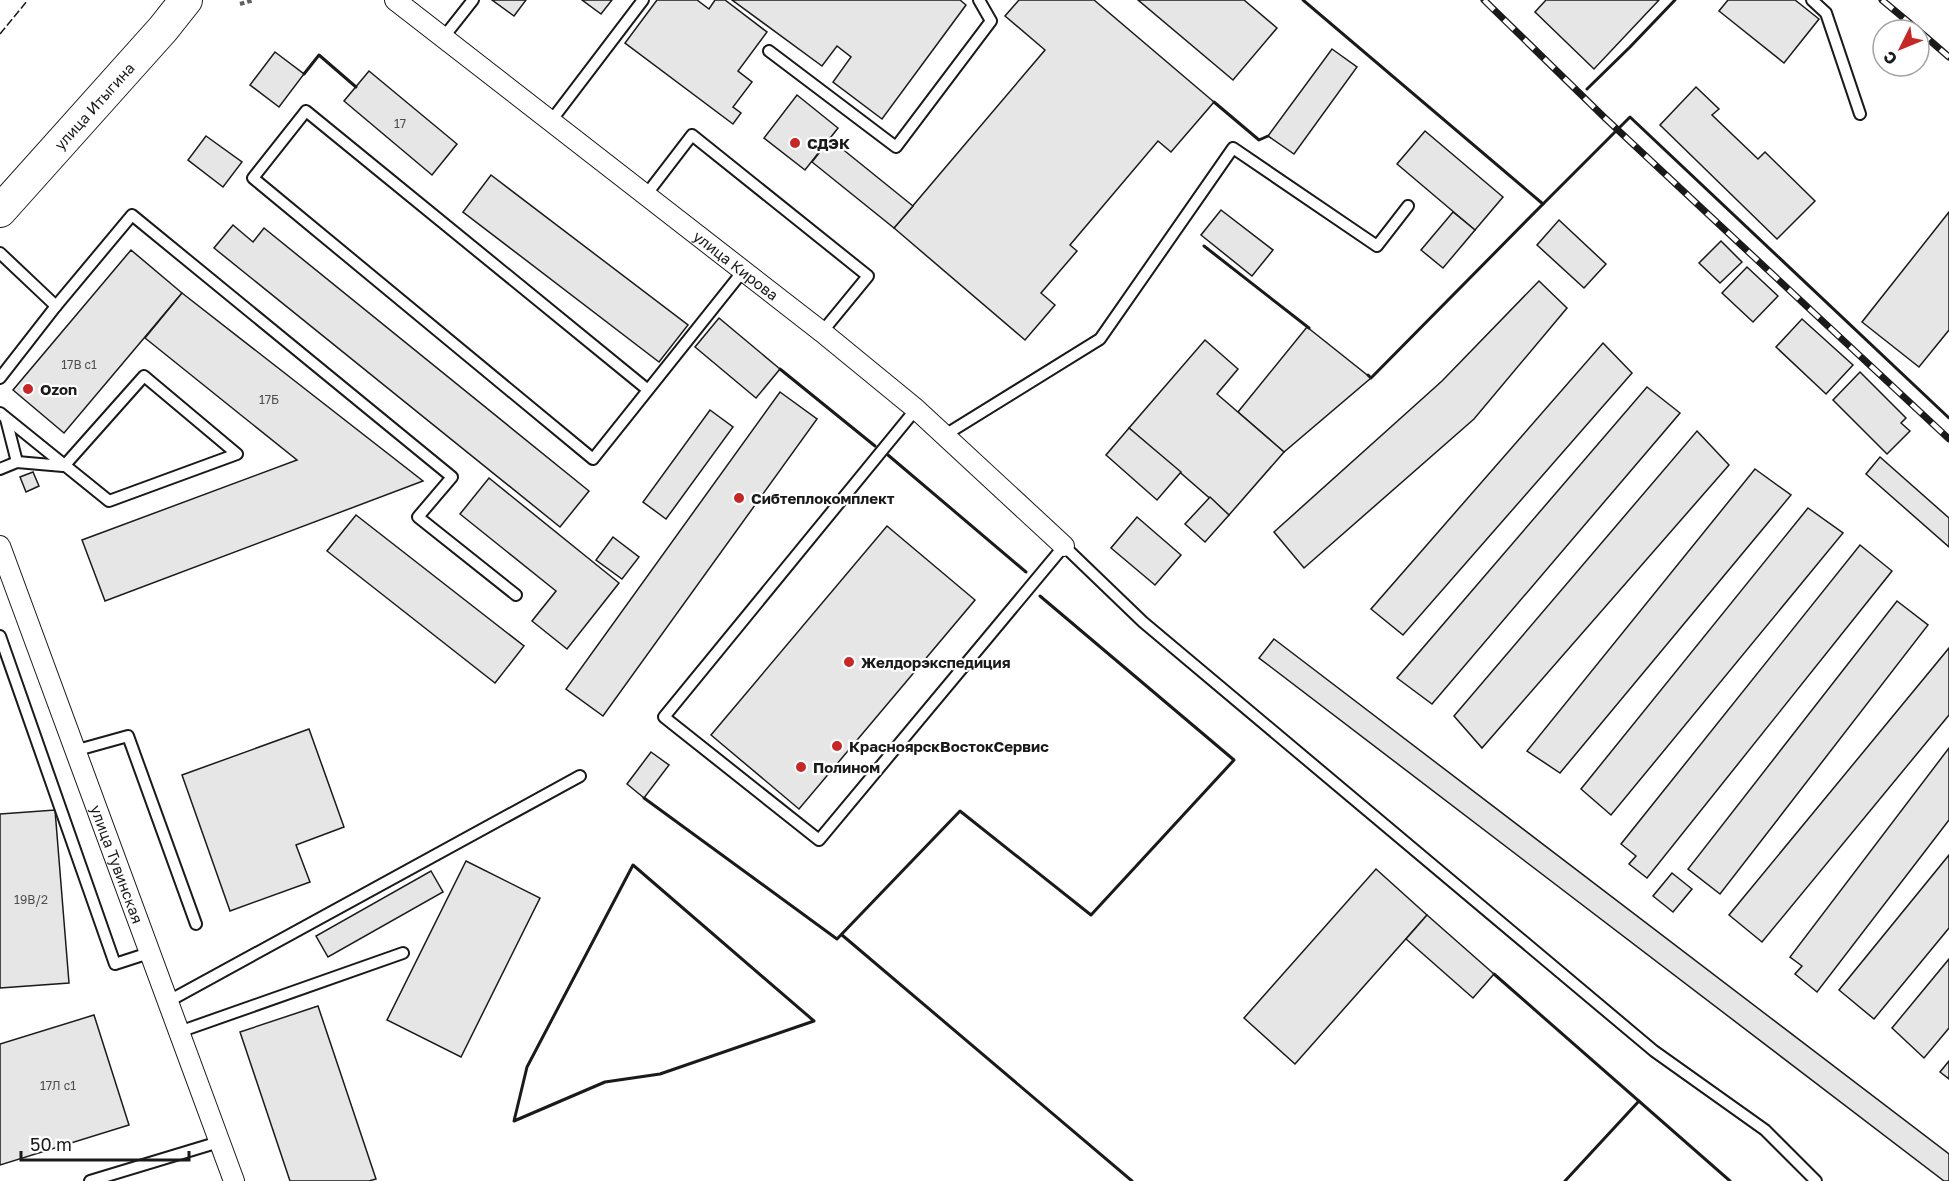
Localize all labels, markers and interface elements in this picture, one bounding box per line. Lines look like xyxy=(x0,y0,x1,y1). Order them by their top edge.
north arrow xyxy=(1871,18,1931,78)
text: С xyxy=(1879,47,1901,69)
street label: улица Итыгина xyxy=(50,59,138,153)
house number: 17 xyxy=(394,116,406,131)
place label: СДЭК xyxy=(807,134,850,152)
marker: СДЭК xyxy=(788,136,802,150)
street label: улица Кирова xyxy=(690,227,782,304)
house number: 17В с1 xyxy=(61,357,97,372)
place label: Ozon xyxy=(40,380,77,398)
marker: Ozon xyxy=(21,382,35,396)
house number: 17Б xyxy=(259,392,279,407)
place label: Сибтеплокомплект xyxy=(751,489,895,507)
marker: Сибтеплокомплект xyxy=(732,491,746,505)
place label: Желдорэкспедиция xyxy=(861,653,1011,671)
marker: Желдорэкспедиция xyxy=(842,655,856,669)
place label: КрасноярскВостокСервис xyxy=(849,737,1049,755)
marker: КрасноярскВостокСервис xyxy=(830,739,844,753)
place label: Полином xyxy=(813,758,880,776)
marker: Полином xyxy=(794,760,808,774)
street label: улица Тувинская xyxy=(87,802,147,926)
house number: 19В/2 xyxy=(14,892,48,907)
house number: 17Л с1 xyxy=(40,1078,76,1093)
scale bar xyxy=(21,1124,189,1162)
text: 50 m xyxy=(30,1133,72,1155)

